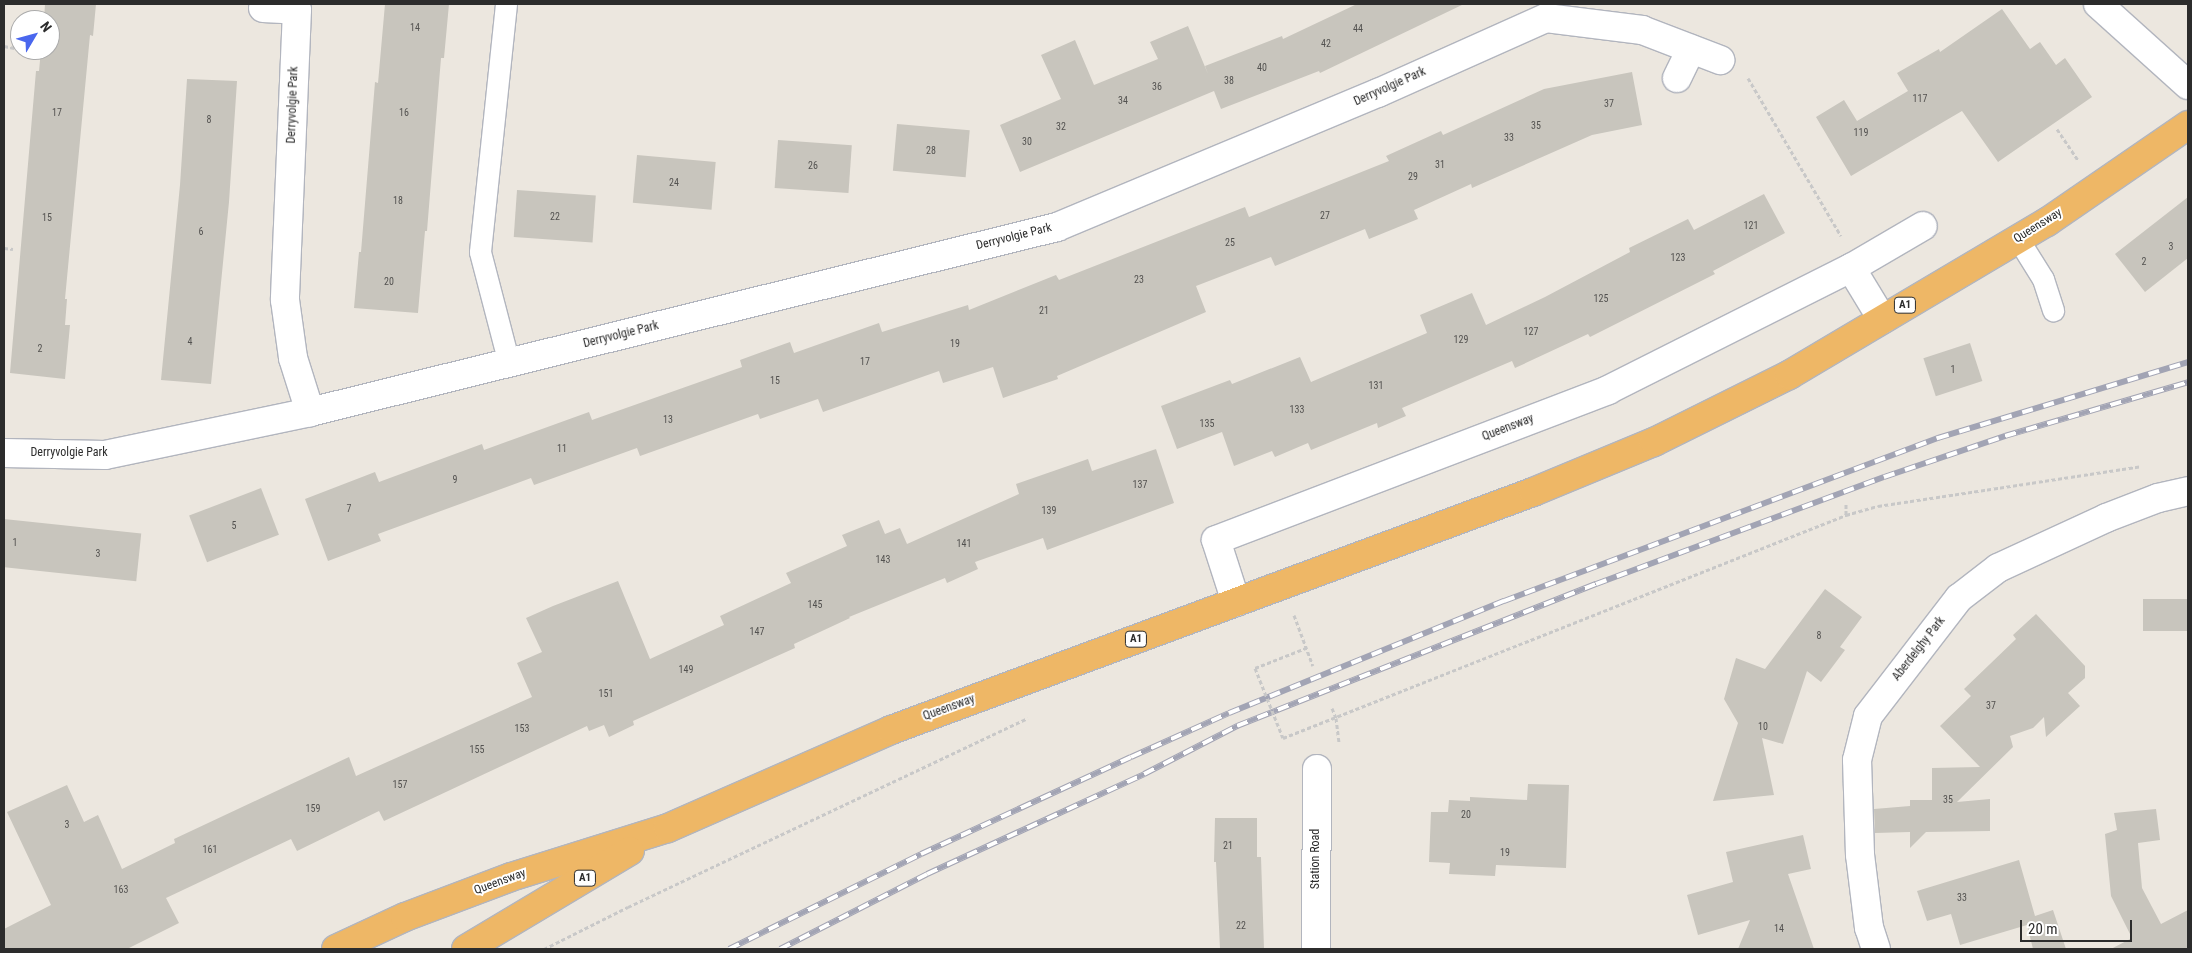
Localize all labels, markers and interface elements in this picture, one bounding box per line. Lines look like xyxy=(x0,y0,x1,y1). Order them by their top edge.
north arrow xyxy=(10,10,60,60)
text: N xyxy=(37,18,55,35)
house number: 14 xyxy=(410,22,420,34)
house number: 44 xyxy=(1353,23,1363,35)
house number: 42 xyxy=(1321,38,1331,50)
house number: 40 xyxy=(1257,62,1267,74)
street label: Derryvolgie Park xyxy=(1352,65,1428,109)
street label: Derryvolgie Park xyxy=(284,66,302,144)
house number: 38 xyxy=(1224,75,1234,87)
house number: 36 xyxy=(1152,81,1162,93)
house number: 117 xyxy=(1913,93,1927,105)
house number: 34 xyxy=(1118,95,1128,107)
house number: 37 xyxy=(1604,98,1614,110)
house number: 17 xyxy=(52,107,62,119)
house number: 16 xyxy=(399,107,409,119)
house number: 8 xyxy=(207,114,211,126)
house number: 35 xyxy=(1531,120,1541,132)
house number: 32 xyxy=(1056,121,1066,133)
house number: 119 xyxy=(1854,127,1868,139)
house number: 33 xyxy=(1504,132,1514,144)
house number: 30 xyxy=(1022,136,1032,148)
house number: 28 xyxy=(926,145,936,157)
house number: 31 xyxy=(1435,159,1445,171)
house number: 26 xyxy=(808,160,818,172)
house number: 29 xyxy=(1408,171,1418,183)
house number: 24 xyxy=(669,177,679,189)
house number: 18 xyxy=(393,195,403,207)
street label: Queensway xyxy=(2011,206,2065,246)
house number: 27 xyxy=(1320,210,1330,222)
house number: 22 xyxy=(550,211,560,223)
house number: 15 xyxy=(42,212,52,224)
house number: 121 xyxy=(1744,220,1758,232)
street label: Derryvolgie Park xyxy=(975,221,1053,253)
house number: 6 xyxy=(199,226,203,238)
house number: 25 xyxy=(1225,237,1235,249)
house number: 3 xyxy=(2169,241,2173,253)
house number: 123 xyxy=(1671,252,1685,264)
house number: 2 xyxy=(2142,256,2146,268)
house number: 23 xyxy=(1134,274,1144,286)
house number: 20 xyxy=(384,276,394,288)
house number: 125 xyxy=(1594,293,1608,305)
road number: A1 xyxy=(1894,296,1916,314)
house number: 21 xyxy=(1039,305,1049,317)
street label: Derryvolgie Park xyxy=(582,319,660,351)
house number: 127 xyxy=(1524,326,1538,338)
house number: 129 xyxy=(1454,334,1468,346)
house number: 4 xyxy=(188,336,192,348)
house number: 19 xyxy=(950,338,960,350)
house number: 2 xyxy=(38,343,42,355)
house number: 17 xyxy=(860,356,870,368)
house number: 1 xyxy=(1951,364,1955,376)
house number: 15 xyxy=(770,375,780,387)
house number: 131 xyxy=(1369,380,1383,392)
house number: 133 xyxy=(1290,404,1304,416)
street label: Queensway xyxy=(1480,412,1536,444)
house number: 13 xyxy=(663,414,673,426)
house number: 135 xyxy=(1200,418,1214,430)
house number: 11 xyxy=(557,443,567,455)
street label: Derryvolgie Park xyxy=(30,446,108,460)
house number: 9 xyxy=(453,474,457,486)
house number: 137 xyxy=(1133,479,1147,491)
house number: 7 xyxy=(347,503,351,515)
house number: 139 xyxy=(1042,505,1056,517)
house number: 5 xyxy=(232,520,236,532)
house number: 1 xyxy=(13,537,17,549)
house number: 141 xyxy=(957,538,971,550)
house number: 3 xyxy=(96,548,100,560)
house number: 143 xyxy=(876,554,890,566)
house number: 145 xyxy=(808,599,822,611)
street label: Aberdelghy Park xyxy=(1890,614,1948,684)
house number: 147 xyxy=(750,626,764,638)
road number: A1 xyxy=(1125,630,1147,648)
house number: 8 xyxy=(1817,630,1821,642)
house number: 149 xyxy=(679,664,693,676)
house number: 151 xyxy=(599,688,613,700)
street label: Queensway xyxy=(921,692,977,724)
house number: 37 xyxy=(1986,700,1996,712)
house number: 10 xyxy=(1758,721,1768,733)
house number: 153 xyxy=(515,723,529,735)
house number: 155 xyxy=(470,744,484,756)
house number: 157 xyxy=(393,779,407,791)
house number: 35 xyxy=(1943,794,1953,806)
house number: 159 xyxy=(306,803,320,815)
house number: 20 xyxy=(1461,809,1471,821)
house number: 3 xyxy=(65,819,69,831)
street label: Station Road xyxy=(1309,829,1323,889)
house number: 21 xyxy=(1223,840,1233,852)
house number: 161 xyxy=(203,844,217,856)
house number: 19 xyxy=(1500,847,1510,859)
street label: Queensway xyxy=(472,866,528,898)
road number: A1 xyxy=(574,870,596,886)
house number: 163 xyxy=(114,884,128,896)
house number: 33 xyxy=(1957,892,1967,904)
scale bar xyxy=(2022,910,2134,942)
house number: 22 xyxy=(1236,920,1246,932)
text: 20 m xyxy=(2028,920,2058,938)
house number: 14 xyxy=(1774,923,1784,935)

